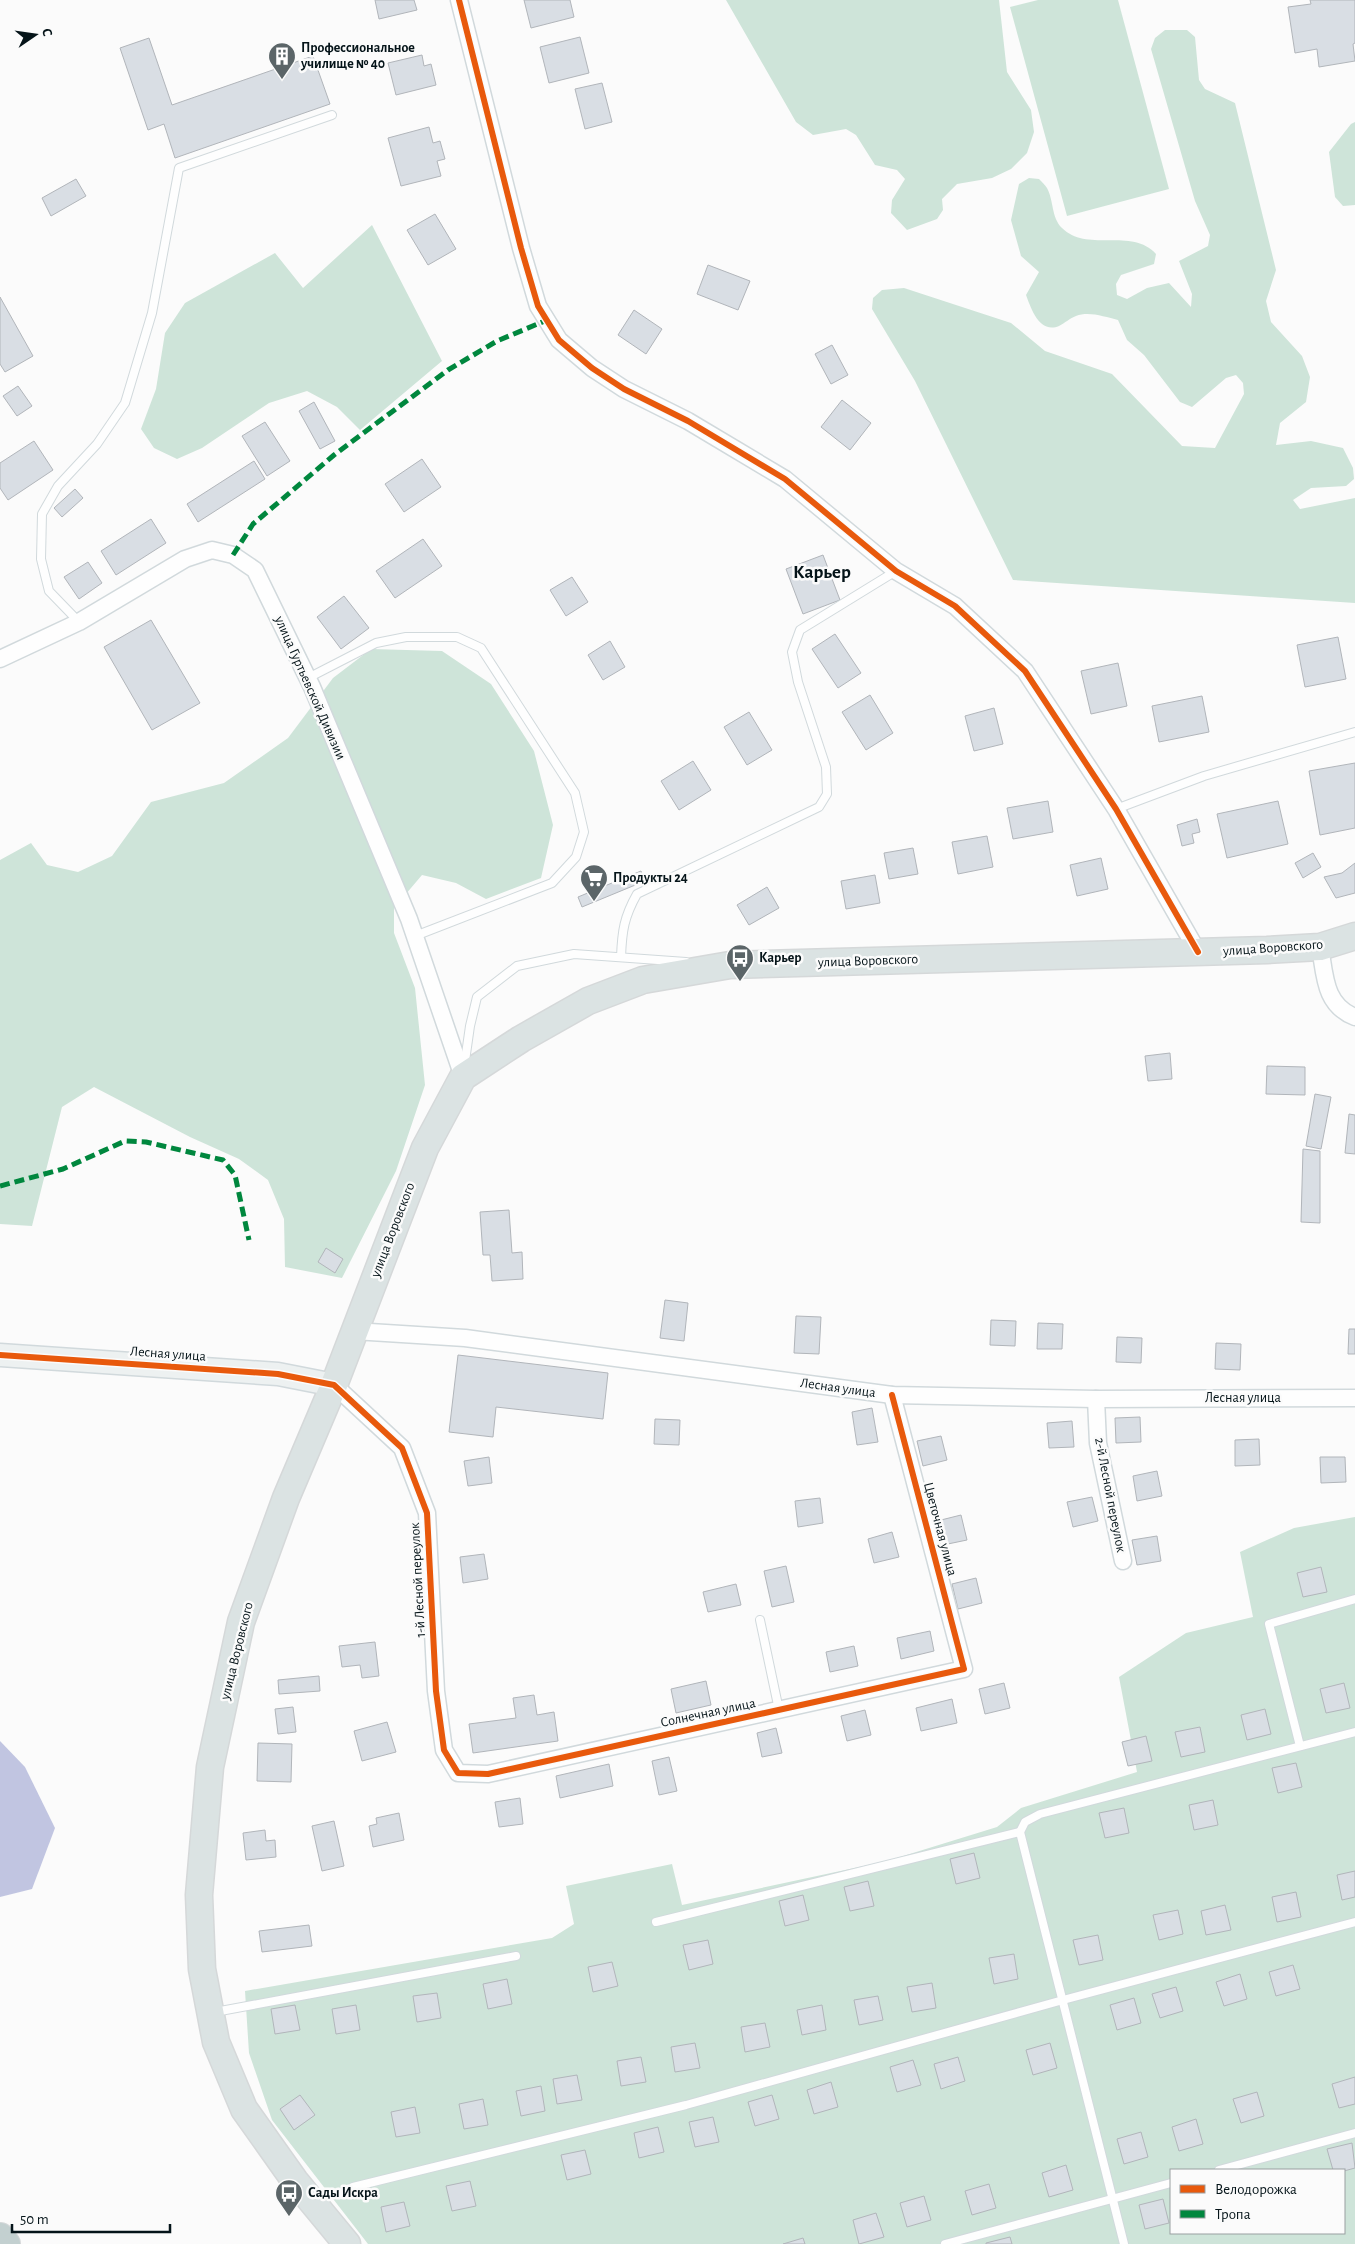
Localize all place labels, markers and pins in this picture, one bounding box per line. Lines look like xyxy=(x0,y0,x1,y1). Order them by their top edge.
building icon: Профессиональное училище № 40 xyxy=(267,41,297,80)
place label: Профессиональное училище № 40 xyxy=(300,41,415,71)
supermarket icon: Продукты 24 xyxy=(579,863,609,902)
place label: Продукты 24 xyxy=(613,871,688,885)
bus stop icon: Карьер xyxy=(725,943,755,982)
place label: Карьер xyxy=(759,951,802,965)
bus stop icon: Сады Искра xyxy=(274,2178,304,2217)
place label: Сады Искра xyxy=(308,2186,378,2200)

